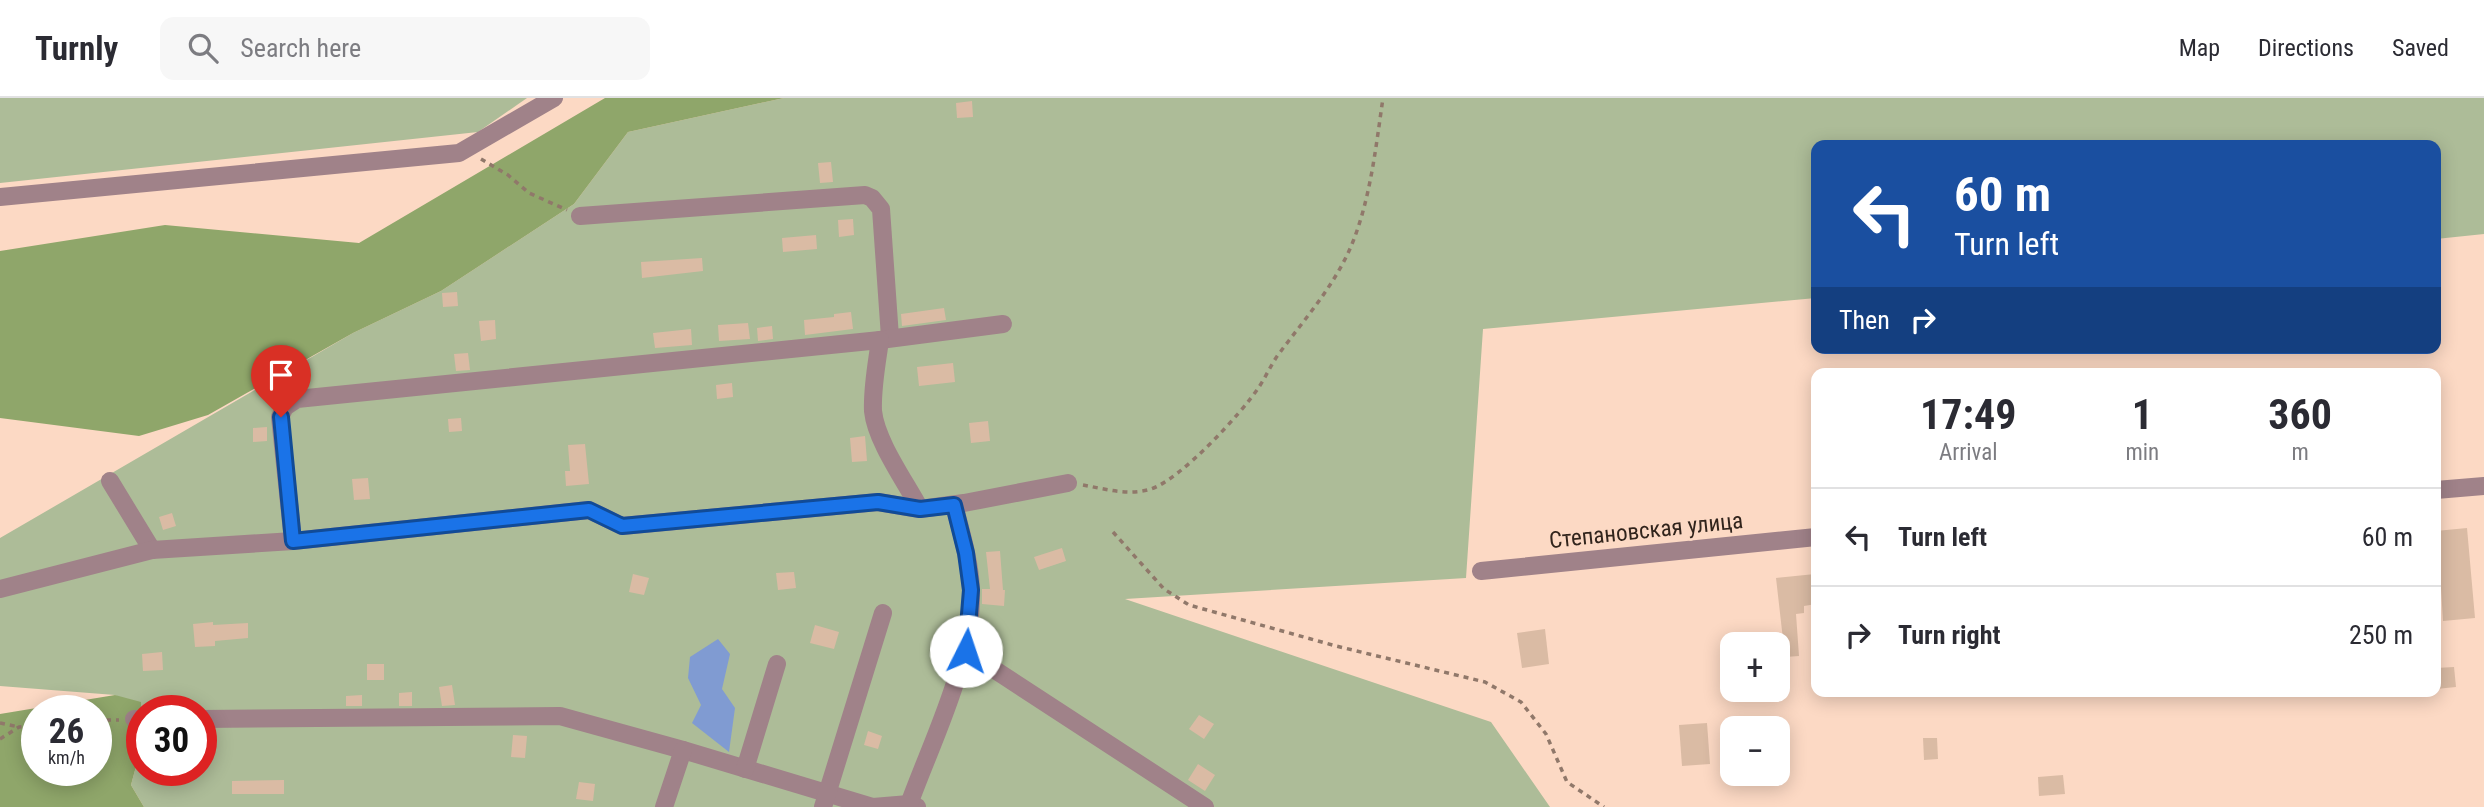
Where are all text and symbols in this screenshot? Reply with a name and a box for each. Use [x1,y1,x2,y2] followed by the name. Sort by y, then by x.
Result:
[160,17,650,80] search box
[35,29,118,68] text: Turnly
[184,29,222,67] icon: search
[240,33,361,63] text: Search here
[2179,34,2220,62] text: Map
[2258,34,2354,62] text: Directions
[2392,34,2449,62] text: Saved
[1954,166,2051,223] text: 60 m
[1839,168,1930,259] icon: left
[1954,225,2059,263] text: Turn left
[1904,301,1942,339] icon: right
[1839,305,1890,335] text: Then
[251,345,311,417] pin
[262,356,300,394] icon: arrive
[1920,390,2016,439] text: 17:49
[2132,390,2153,439] text: 1
[2268,390,2332,439] text: 360
[1939,439,1997,466] text: Arrival
[2125,439,2159,466] text: min
[2291,439,2309,466] text: m
[1548,507,1744,554] street label: Степановская улица
[1839,518,1877,556] icon: left
[1898,522,1987,552] text: Turn left
[2362,522,2413,552] text: 60 m
[929,614,1003,688] position arrow
[1839,616,1877,654] icon: right
[1898,620,2000,650] text: Turn right
[2349,620,2413,650] text: 250 m
[1720,632,1790,786] map controls
[1720,632,1790,702] button: +
[126,695,217,786] speed limit sign: 30
[49,711,84,752] text: 26
[1720,716,1790,786] button: −
[48,747,85,768] text: km/h

